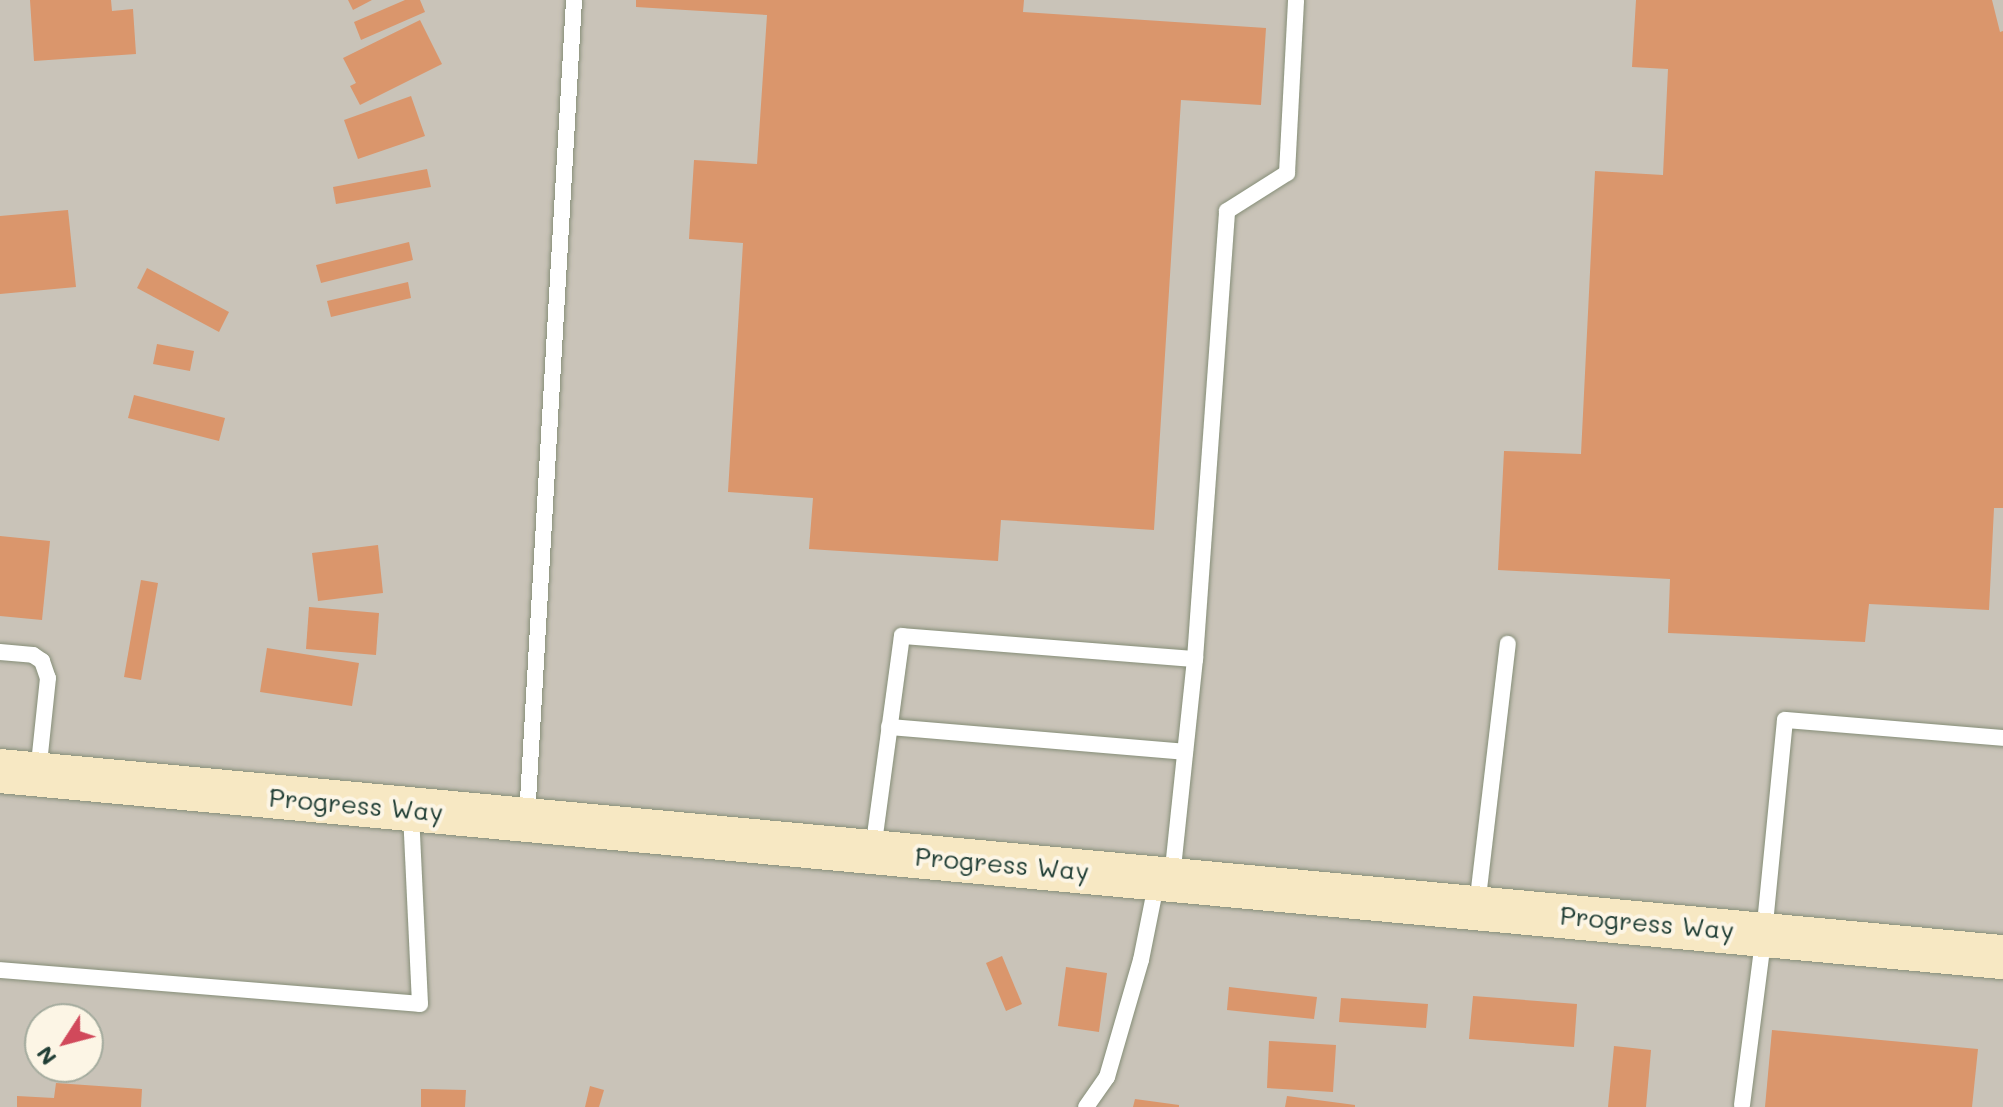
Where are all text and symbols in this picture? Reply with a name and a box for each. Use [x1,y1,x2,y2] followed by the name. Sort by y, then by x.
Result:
[268,782,444,828] street label: Progress Way
[914,841,1090,887] street label: Progress Way
[1559,900,1735,946] street label: Progress Way
[24,1003,104,1083] north arrow
[29,1041,62,1072] text: N

